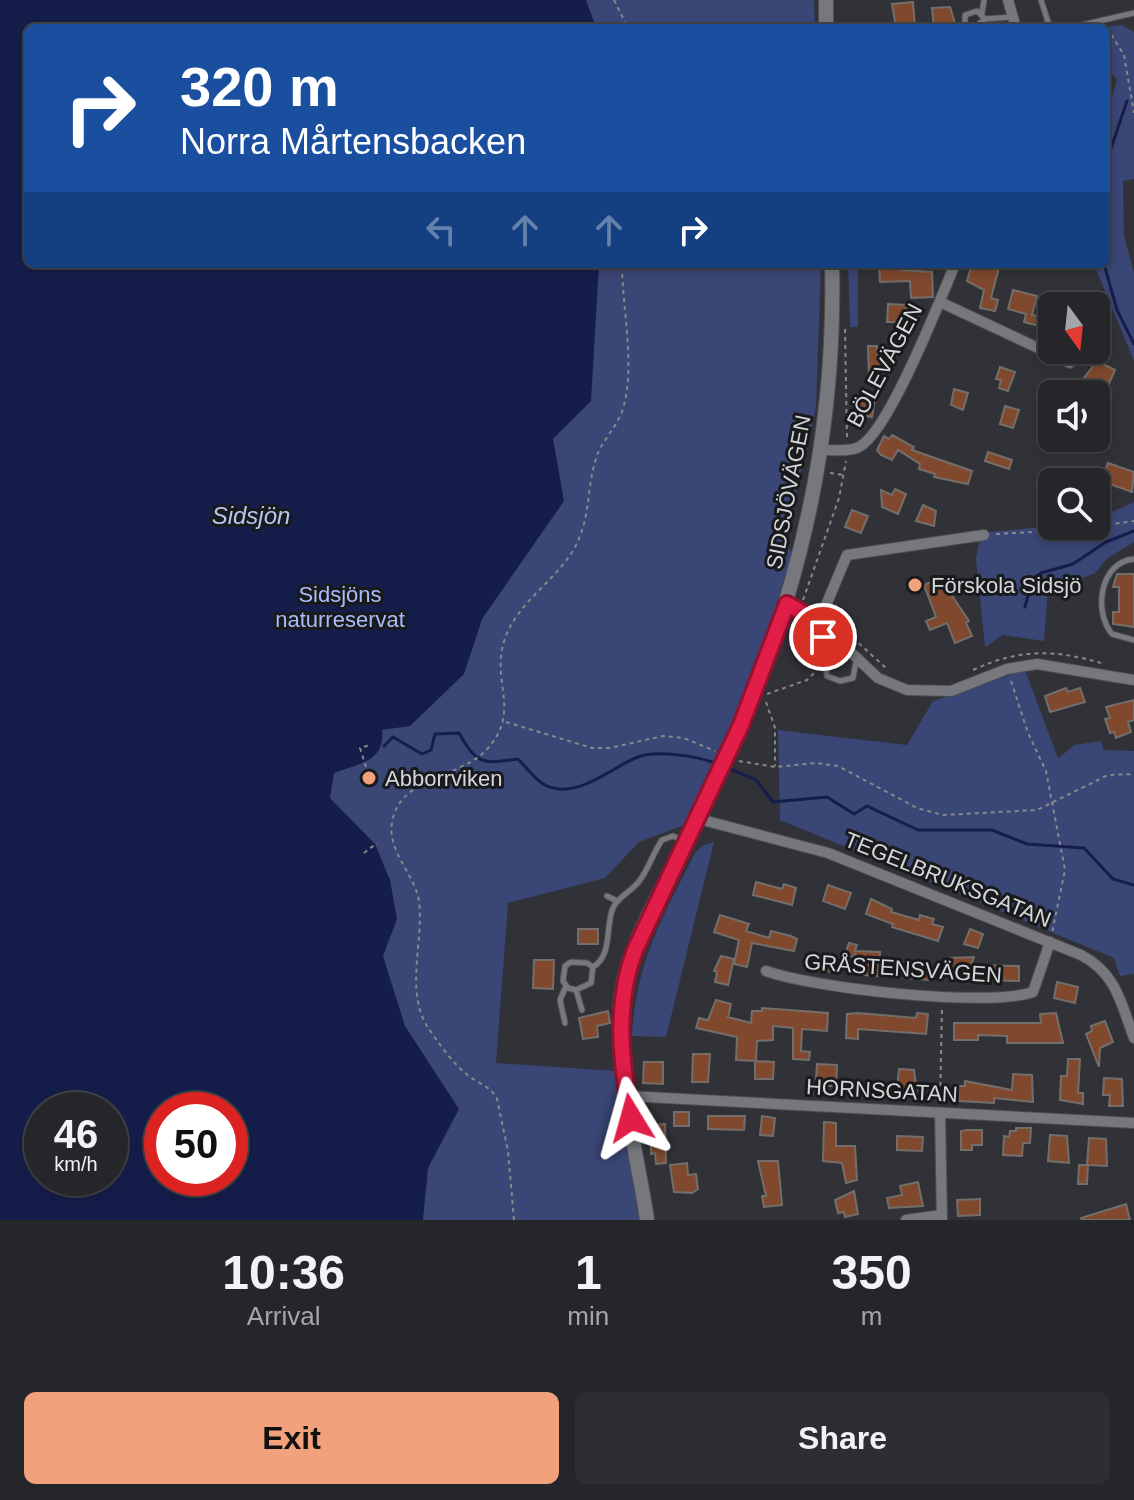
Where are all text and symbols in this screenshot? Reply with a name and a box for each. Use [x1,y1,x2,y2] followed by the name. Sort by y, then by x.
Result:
[180,55,339,118] text: 320 m
[48,56,152,160] icon: right
[180,121,526,162] text: Norra Mårtensbacken
[419,208,463,252] icon: left
[503,208,547,252] icon: ahead
[587,208,631,252] icon: ahead
[671,208,715,252] icon: right
[1038,292,1110,364] north arrow
[1038,292,1110,540] map controls
[842,299,927,431] street label: BÖLEVÄGEN
[1038,380,1110,452] button: sound
[761,413,816,571] street label: SIDSJÖVÄGEN
[1038,468,1110,540] button: search
[212,502,290,529] water label: Sidsjön
[931,573,1081,598] place label: Förskola Sidsjö
[906,576,924,594] marker: Förskola Sidsjö
[275,582,405,632] park label: Sidsjöns naturreservat
[789,603,857,671] pin
[801,615,845,659] icon: arrive
[385,766,502,791] place label: Abborrviken
[360,769,378,787] marker: Abborrviken
[841,827,1055,932] street label: TEGELBRUKSGATAN
[803,949,1003,988] street label: GRÅSTENSVÄGEN
[805,1074,959,1107] street label: HORNSGATAN
[589,1076,673,1160] position arrow
[144,1092,248,1196] speed limit sign: 50
[54,1112,98,1156] text: 46
[54,1153,98,1175] text: km/h
[222,1246,345,1299] text: 10:36
[575,1246,602,1299] text: 1
[832,1246,912,1299] text: 350
[247,1301,321,1331] text: Arrival
[567,1301,609,1331] text: min
[861,1301,882,1331] text: m
[24,1392,559,1484] button: Exit
[575,1392,1110,1484] button: Share

